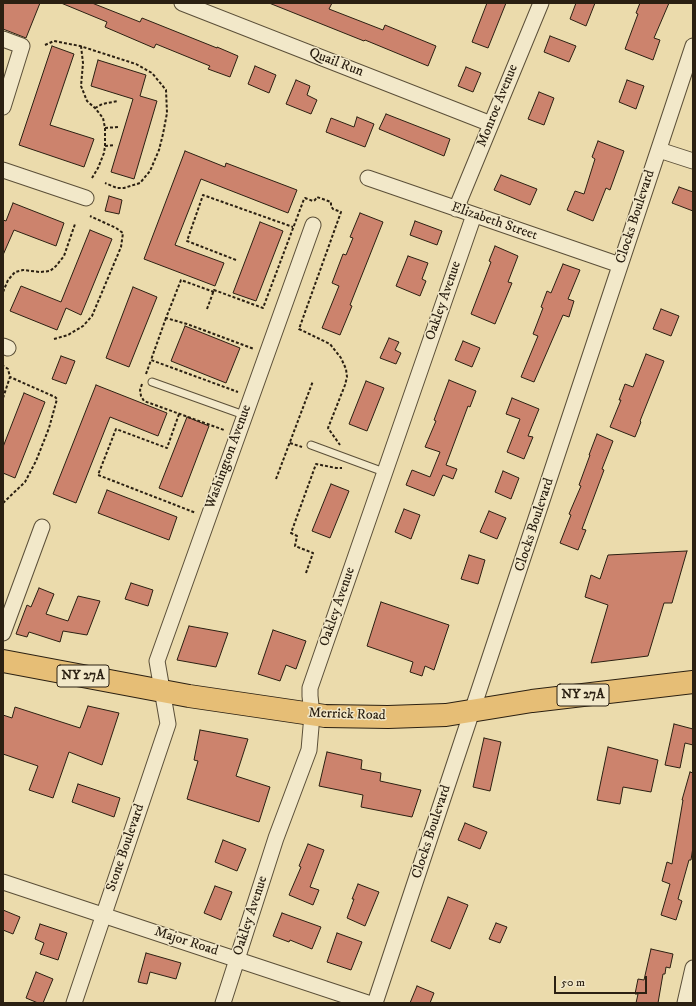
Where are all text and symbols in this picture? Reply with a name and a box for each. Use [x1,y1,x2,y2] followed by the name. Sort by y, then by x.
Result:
[306,45,366,81] street label: Quail Run
[474,62,522,150] street label: Monroe Avenue
[613,168,659,266] street label: Clocks Boulevard
[449,199,539,245] street label: Elizabeth Street
[423,259,465,343] street label: Oakley Avenue
[202,403,256,511] street label: Washington Avenue
[512,476,558,574] street label: Clocks Boulevard
[317,565,359,649] street label: Oakley Avenue
[57,665,109,687] road number: NY 27A
[557,684,609,706] road number: NY 27A
[308,705,386,725] street label: Merrick Road
[409,783,455,881] street label: Clocks Boulevard
[103,802,149,894] street label: Stone Boulevard
[230,874,272,958] street label: Oakley Avenue
[152,924,220,960] street label: Major Road
[556,968,649,994] scale bar
[561,975,585,990] text: 50 m

